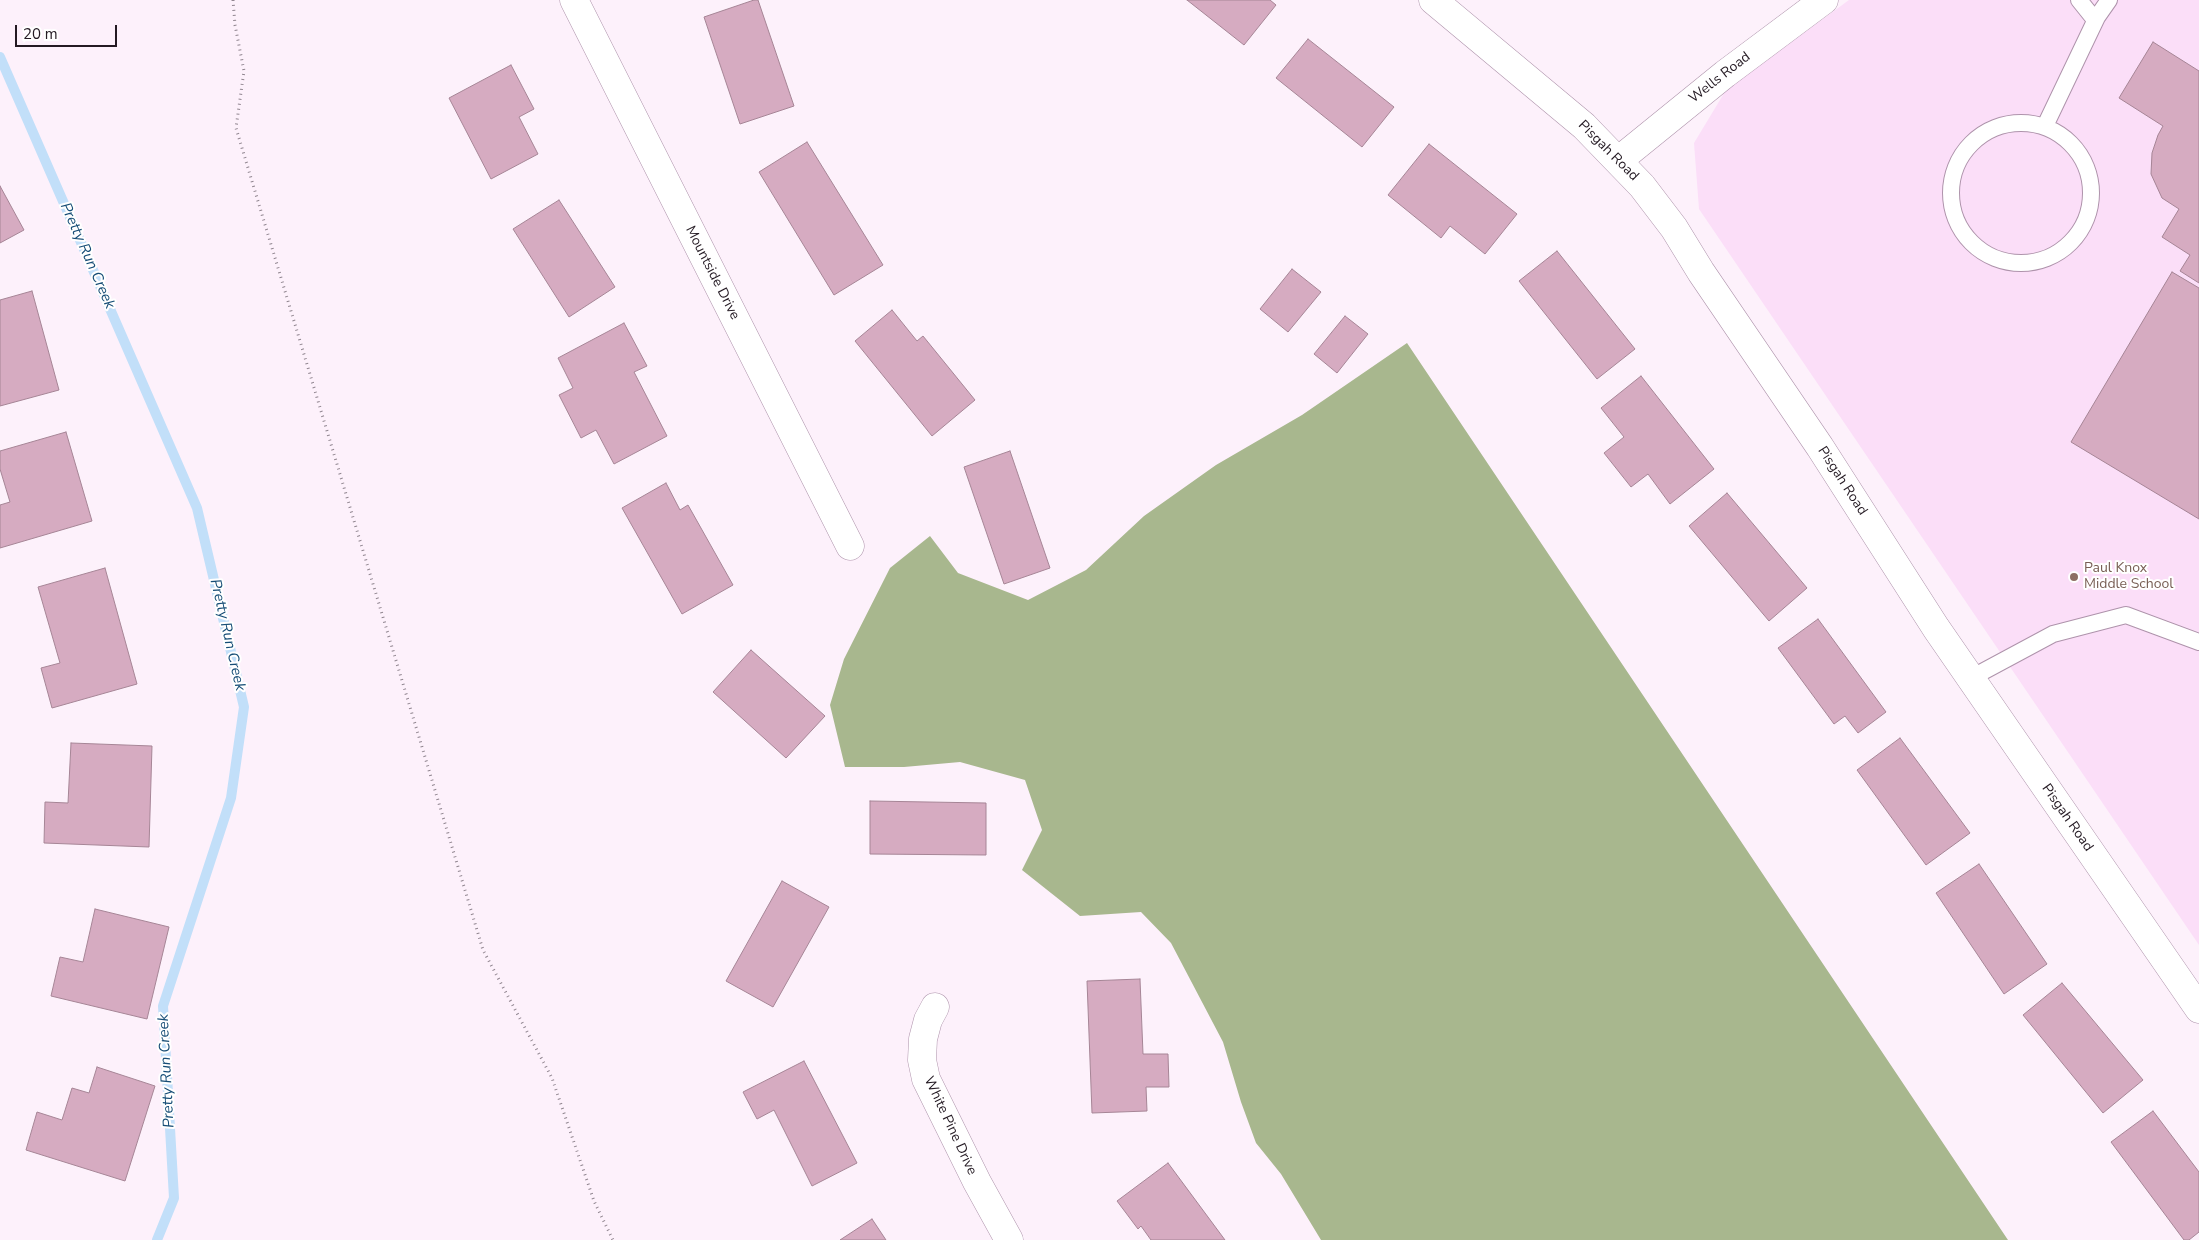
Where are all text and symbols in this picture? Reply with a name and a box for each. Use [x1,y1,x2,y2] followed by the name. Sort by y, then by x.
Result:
[18,15,120,47] scale bar
[23,24,58,44] text: 20 m
[1686,49,1754,107] street label: Wells Road
[1574,117,1642,185] street label: Pisgah Road
[56,200,118,312] water label: Pretty Run Creek
[681,223,743,323] street label: Mountside Drive
[1814,443,1870,519] street label: Pisgah Road
[2084,561,2173,594] place label: Paul Knox Middle School
[2068,571,2080,583] marker: Paul Knox Middle School
[205,577,249,693] water label: Pretty Run Creek
[2038,781,2096,855] street label: Pisgah Road
[155,1014,179,1128] water label: Pretty Run Creek
[920,1074,980,1178] street label: White Pine Drive

